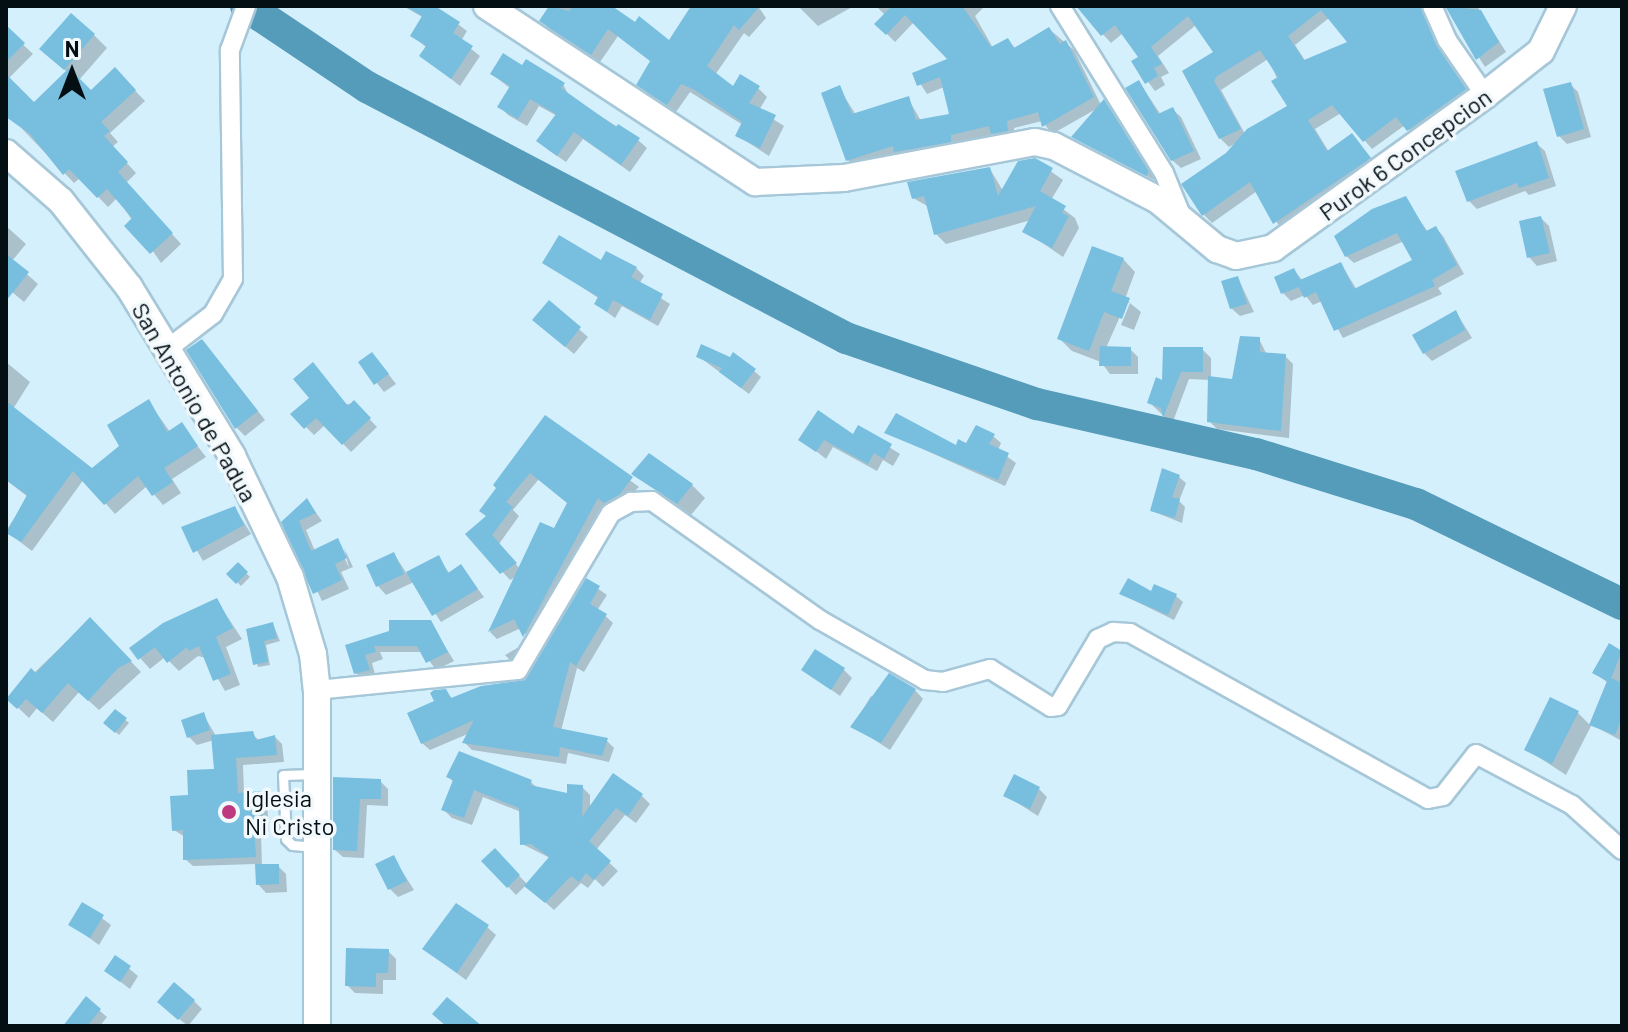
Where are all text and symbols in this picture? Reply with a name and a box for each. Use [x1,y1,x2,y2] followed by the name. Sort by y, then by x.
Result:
[32,32,112,112] north arrow
[65,35,79,61] text: N
[1313,82,1497,226] street label: Purok 6 Concepcion
[126,297,264,507] street label: San Antonio de Padua
[245,784,335,840] place label: Iglesia Ni Cristo
[220,803,238,821] marker: Iglesia Ni Cristo

